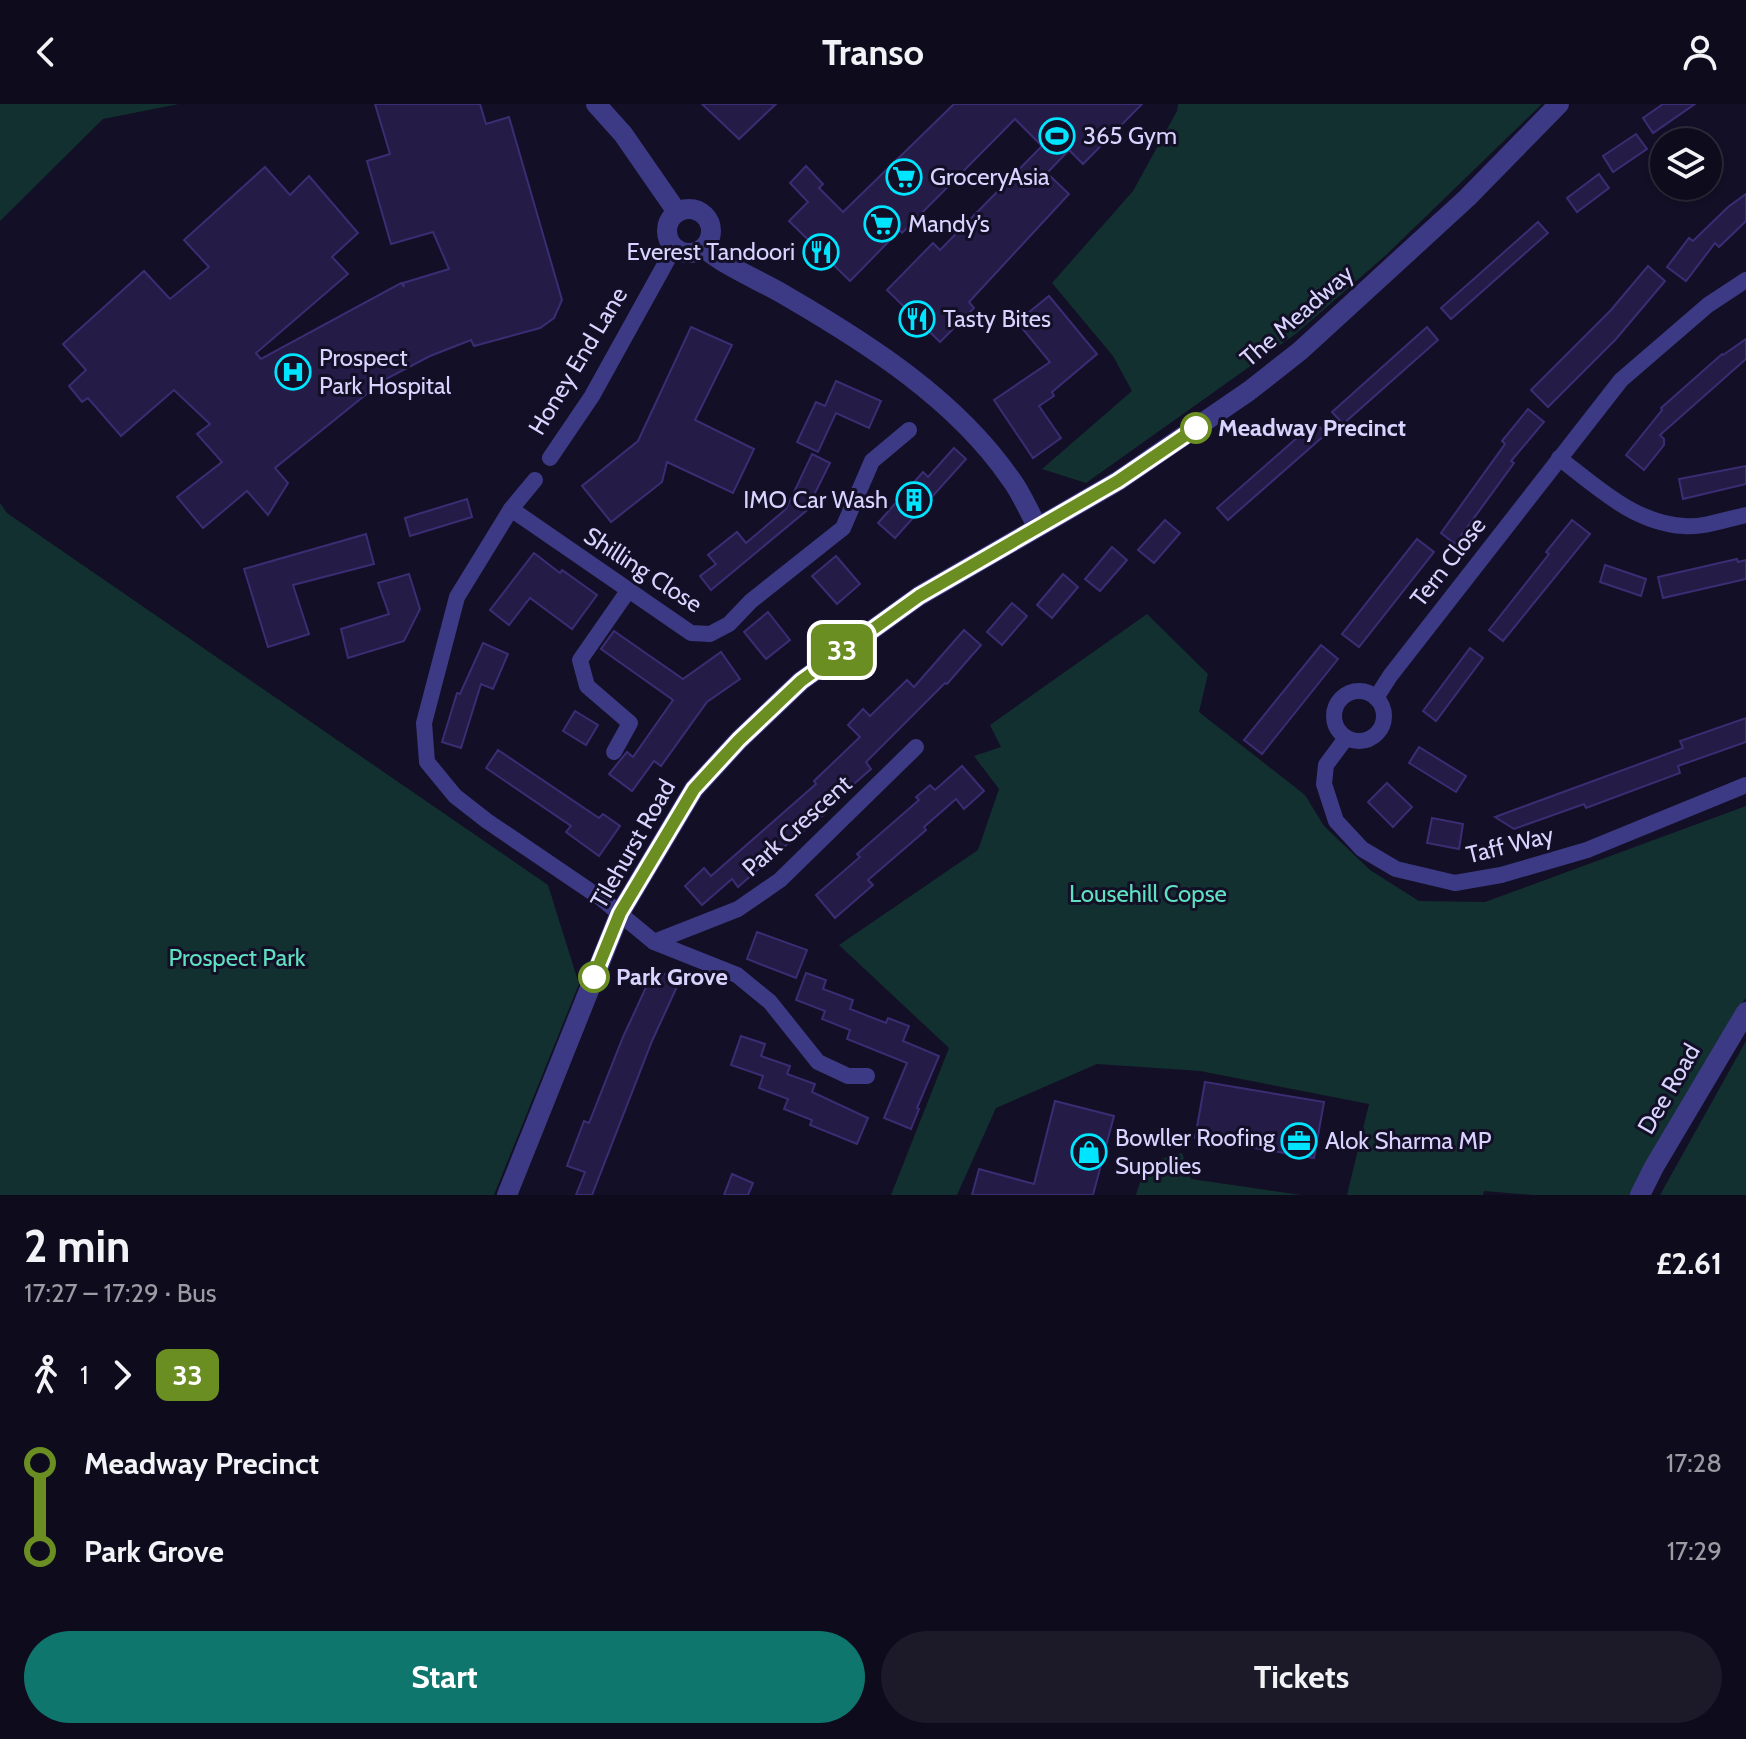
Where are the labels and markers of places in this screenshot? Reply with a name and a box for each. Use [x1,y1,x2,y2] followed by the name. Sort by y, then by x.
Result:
[1038,117,1076,155] sports icon: 365 Gym
[1083,121,1177,150] place label: 365 Gym
[885,158,923,196] supermarket icon: GroceryAsia
[930,162,1050,191] place label: GroceryAsia
[863,205,901,243] supermarket icon: Mandy’s
[908,209,990,238] place label: Mandy’s
[802,233,840,271] restaurant icon: Everest Tandoori
[627,237,795,266] place label: Everest Tandoori
[898,300,936,338] restaurant icon: Tasty Bites
[943,304,1051,333] place label: Tasty Bites
[319,343,451,400] place label: Prospect Park Hospital
[274,353,312,391] hospital icon: Prospect Park Hospital
[1181,413,1211,443] marker: Meadway Precinct
[1218,413,1406,442] place label: Meadway Precinct
[895,481,933,519] building icon: IMO Car Wash
[743,485,888,514] place label: IMO Car Wash
[579,962,609,992] marker: Park Grove
[616,962,728,991] place label: Park Grove
[1280,1122,1318,1160] office icon: Alok Sharma MP
[1115,1123,1276,1180] place label: Bowller Roofing Supplies
[1325,1126,1492,1155] place label: Alok Sharma MP
[1070,1133,1108,1171] shop icon: Bowller Roofing Supplies

